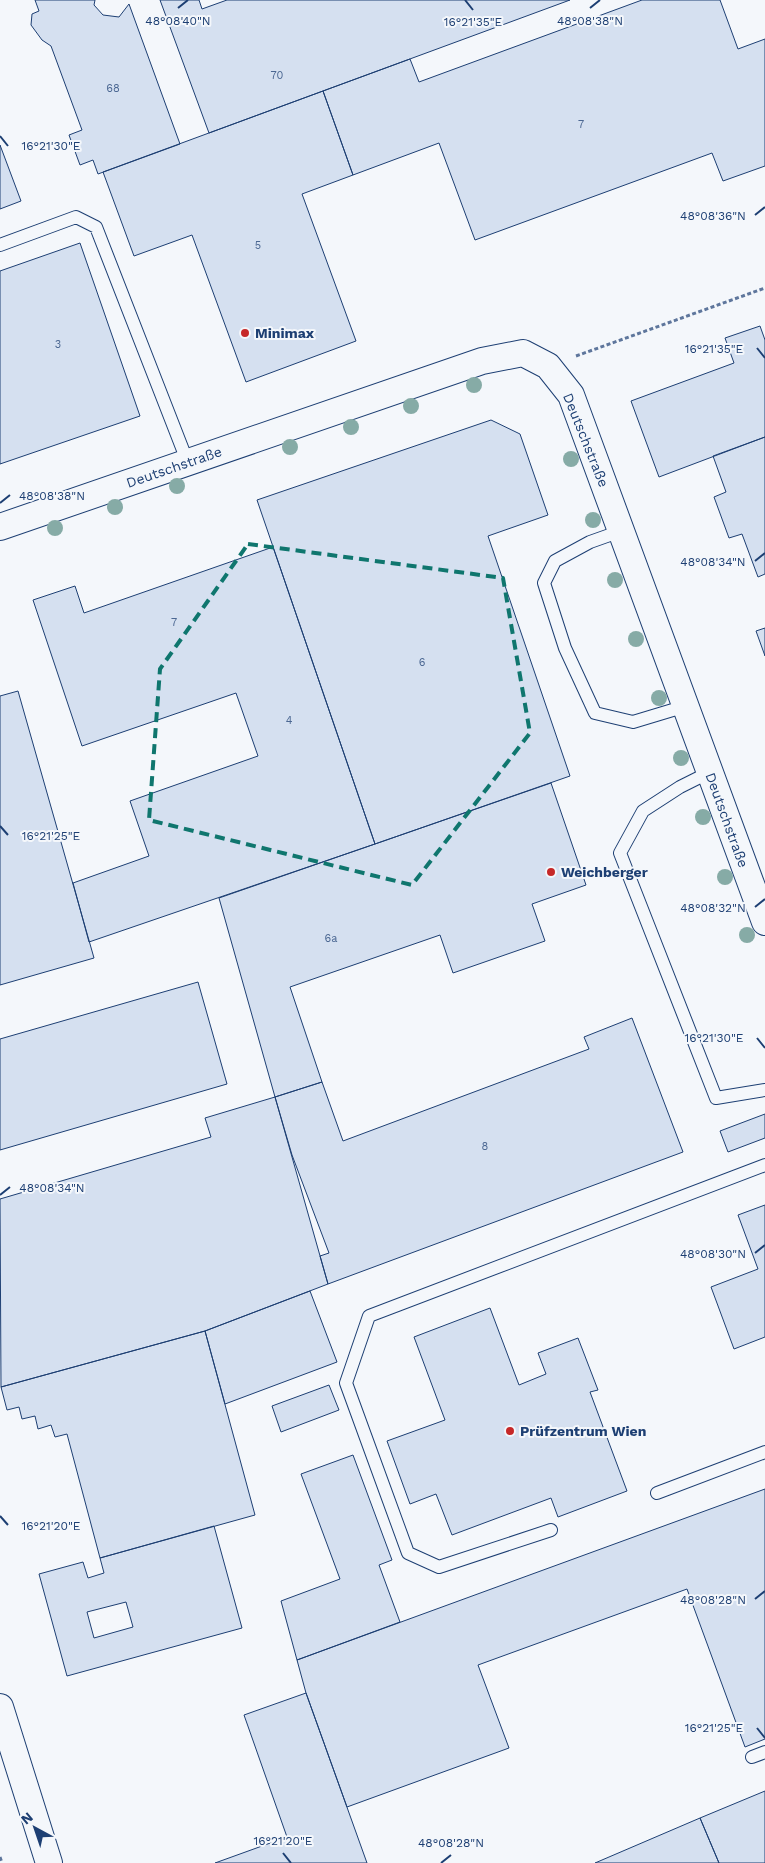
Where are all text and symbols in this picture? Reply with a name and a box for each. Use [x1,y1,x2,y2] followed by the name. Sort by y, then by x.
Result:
[145,14,211,28] text: 48°08'40"N
[557,14,623,28] text: 48°08'38"N
[444,15,503,29] text: 16°21'35"E
[271,69,284,82] house number: 70
[106,82,120,95] house number: 68
[578,118,584,131] house number: 7
[22,139,81,153] text: 16°21'30"E
[680,209,746,223] text: 48°08'36"N
[255,239,261,252] house number: 5
[255,325,315,341] place label: Minimax
[239,327,251,339] marker: Minimax
[55,338,61,351] house number: 3
[685,342,744,356] text: 16°21'35"E
[560,391,612,489] street label: Deutschstraße
[124,443,224,491] street label: Deutschstraße
[19,489,85,503] text: 48°08'38"N
[680,555,746,569] text: 48°08'34"N
[171,616,177,629] house number: 7
[419,656,426,669] house number: 6
[286,714,293,727] house number: 4
[702,770,752,870] street label: Deutschstraße
[22,829,81,843] text: 16°21'25"E
[561,864,648,880] place label: Weichberger
[545,866,557,878] marker: Weichberger
[680,901,746,915] text: 48°08'32"N
[325,932,337,945] house number: 6a
[685,1031,744,1045] text: 16°21'30"E
[482,1140,489,1153] house number: 8
[19,1181,85,1195] text: 48°08'34"N
[680,1247,746,1261] text: 48°08'30"N
[520,1423,646,1439] place label: Prüfzentrum Wien
[504,1425,516,1437] marker: Prüfzentrum Wien
[22,1519,81,1533] text: 16°21'20"E
[680,1593,746,1607] text: 48°08'28"N
[685,1721,744,1735] text: 16°21'25"E
[10,1803,60,1853] north arrow
[18,1809,36,1828] text: N
[254,1834,313,1848] text: 16°21'20"E
[418,1836,484,1850] text: 48°08'28"N

